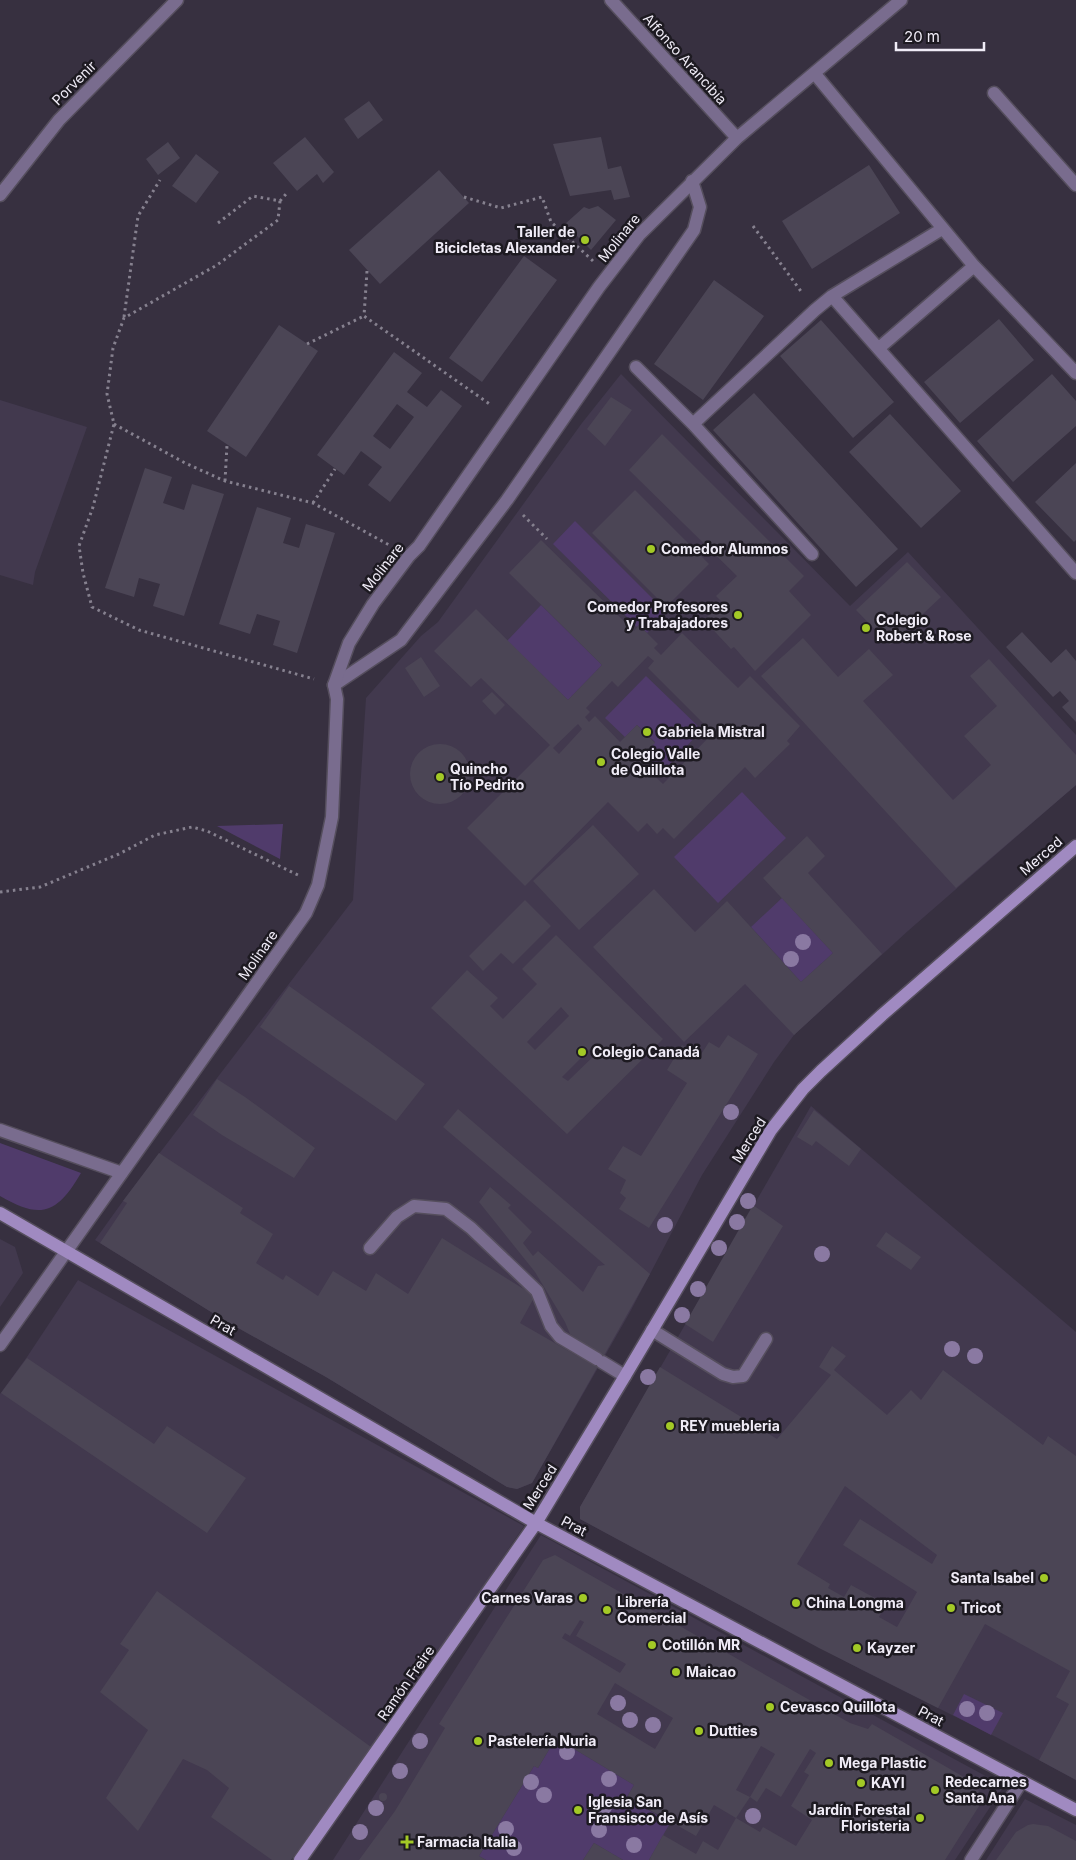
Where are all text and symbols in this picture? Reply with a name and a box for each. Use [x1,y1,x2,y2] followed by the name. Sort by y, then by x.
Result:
[640,10,731,108] street label: Alfonso Arancibia
[896,20,984,52] scale bar
[904,27,940,46] text: 20 m
[48,57,99,108] street label: Porvenir
[594,210,643,265] street label: Molinare
[435,223,575,256] place label: Taller de Bicicletas Alexander
[579,234,591,246] marker: Taller de Bicicletas Alexander
[358,539,407,594] street label: Molinare
[661,540,789,557] place label: Comedor Alumnos
[645,543,657,555] marker: Comedor Alumnos
[587,598,728,631] place label: Comedor Profesores y Trabajadores
[732,609,744,621] marker: Comedor Profesores y Trabajadores
[876,611,972,644] place label: Colegio Robert & Rose
[860,622,872,634] marker: Colegio Robert & Rose
[657,723,765,740] place label: Gabriela Mistral
[641,726,653,738] marker: Gabriela Mistral
[611,745,700,778] place label: Colegio Valle de Quillota
[595,756,607,768] marker: Colegio Valle de Quillota
[450,760,525,793] place label: Quincho Tío Pedrito
[434,771,446,783] marker: Quincho Tío Pedrito
[1016,833,1065,879] street label: Merced
[234,926,281,983] street label: Molinare
[592,1043,700,1060] place label: Colegio Canadá
[576,1046,588,1058] marker: Colegio Canadá
[728,1114,769,1166] street label: Merced
[207,1311,239,1339] street label: Prat
[680,1417,780,1434] place label: REY muebleria
[664,1420,676,1432] marker: REY muebleria
[519,1461,560,1513] street label: Merced
[558,1512,590,1540] street label: Prat
[950,1569,1034,1586] place label: Santa Isabel
[1038,1572,1050,1584] marker: Santa Isabel
[481,1589,573,1606] place label: Carnes Varas
[577,1592,589,1604] marker: Carnes Varas
[617,1593,686,1626] place label: Librería Comercial
[806,1594,904,1611] place label: China Longma
[790,1597,802,1609] marker: China Longma
[961,1599,1001,1616] place label: Tricot
[945,1602,957,1614] marker: Tricot
[601,1604,613,1616] marker: Librería Comercial
[662,1636,740,1653] place label: Cotillón MR
[646,1639,658,1651] marker: Cotillón MR
[867,1639,915,1656] place label: Kayzer
[374,1642,438,1723] street label: Ramón Freire
[851,1642,863,1654] marker: Kayzer
[686,1663,736,1680] place label: Maicao
[670,1666,682,1678] marker: Maicao
[780,1698,896,1715] place label: Cevasco Quillota
[764,1701,776,1713] marker: Cevasco Quillota
[915,1702,947,1730] street label: Prat
[709,1722,758,1739] place label: Dutties
[693,1725,705,1737] marker: Dutties
[488,1732,596,1749] place label: Pastelería Nuria
[472,1735,484,1747] marker: Pastelería Nuria
[839,1754,927,1771] place label: Mega Plastic
[823,1757,835,1769] marker: Mega Plastic
[945,1773,1027,1806] place label: Redecarnes Santa Ana
[871,1774,905,1791] place label: KAYI
[855,1777,867,1789] marker: KAYI
[929,1784,941,1796] marker: Redecarnes Santa Ana
[588,1793,708,1826] place label: Iglesia San Fransisco de Asís
[809,1801,910,1834] place label: Jardín Forestal Floristeria
[572,1804,584,1816] marker: Iglesia San Fransisco de Asís
[914,1812,926,1824] marker: Jardín Forestal Floristeria
[417,1833,516,1850] place label: Farmacia Italia
[401,1836,413,1848] marker: Farmacia Italia

